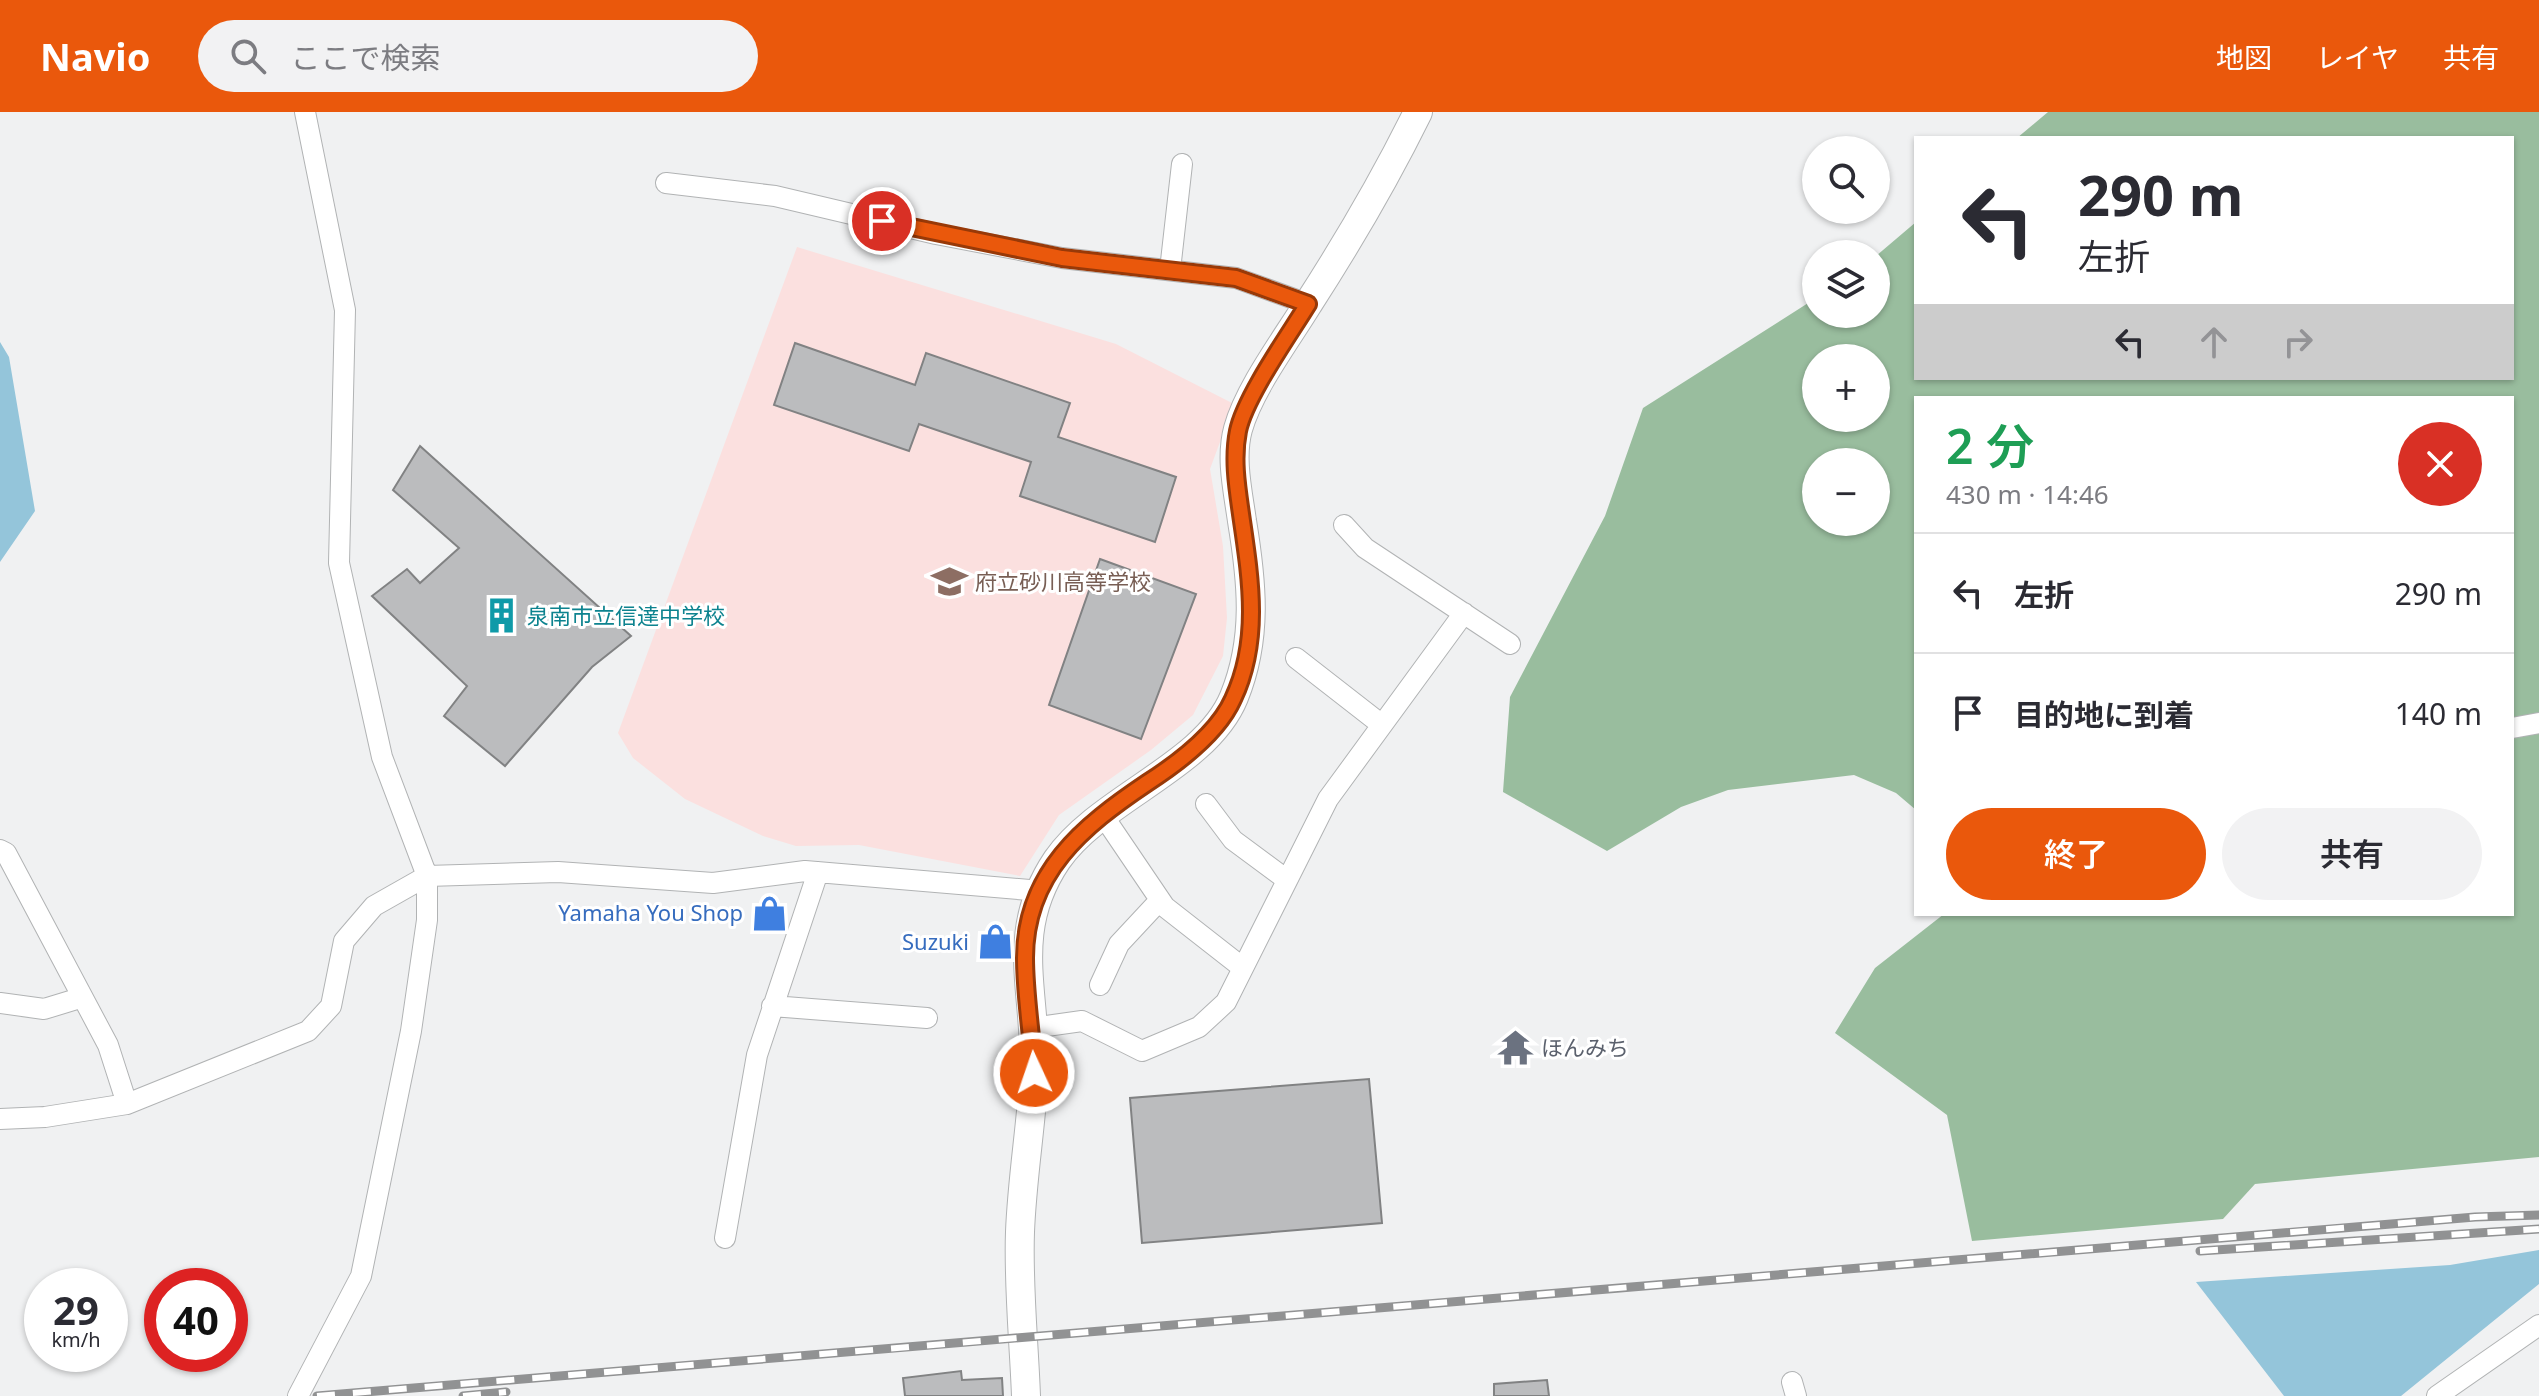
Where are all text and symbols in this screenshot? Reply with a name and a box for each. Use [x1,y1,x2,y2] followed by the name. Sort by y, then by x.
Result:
[198,20,758,92] search box
[40,30,150,82] text: Navio
[226,34,270,78] icon: search
[290,37,440,78] text: ここで検索
[2216,38,2272,76] text: 地図
[2316,38,2399,76] text: レイヤ
[2443,38,2499,76] text: 共有
[1802,136,1890,536] map controls
[1802,136,1890,224] button: search
[2078,156,2243,232] text: 290 m
[1946,168,2050,272] icon: left
[848,187,916,255] pin
[860,199,904,243] icon: arrive
[2078,232,2150,281] text: 左折
[1802,240,1890,328] button: layers
[2108,320,2152,364] icon: left
[2192,320,2236,364] icon: ahead
[2276,320,2320,364] icon: right
[1802,344,1890,432] button: +
[1946,413,2034,478] text: 2 分
[2398,422,2482,506] button: close
[1802,448,1890,536] button: −
[1946,476,2109,512] text: 430 m · 14:46
[930,563,968,601] school or university icon: 府立砂川高等学校
[975,566,1151,596] place label: 府立砂川高等学校
[1946,571,1990,615] icon: left
[2395,573,2482,614] text: 290 m
[2014,574,2074,615] text: 左折
[482,597,520,635] building icon: 泉南市立信達中学校
[527,600,725,630] place label: 泉南市立信達中学校
[1946,691,1990,735] icon: arrive
[2395,693,2482,734] text: 140 m
[2014,694,2194,735] text: 目的地に到着
[1946,808,2206,900] button: 終了
[2222,808,2482,900] button: 共有
[750,894,788,932] shop icon: Yamaha You Shop
[558,897,743,927] place label: Yamaha You Shop
[976,923,1014,961] shop icon: Suzuki
[902,926,969,956] place label: Suzuki
[1496,1029,1534,1067] temple icon: ほんみち
[992,1031,1076,1115] position arrow
[1541,1032,1629,1062] place label: ほんみち
[144,1268,248,1372] speed limit sign: 40
[53,1282,99,1337] text: 29
[51,1326,101,1353] text: km/h

